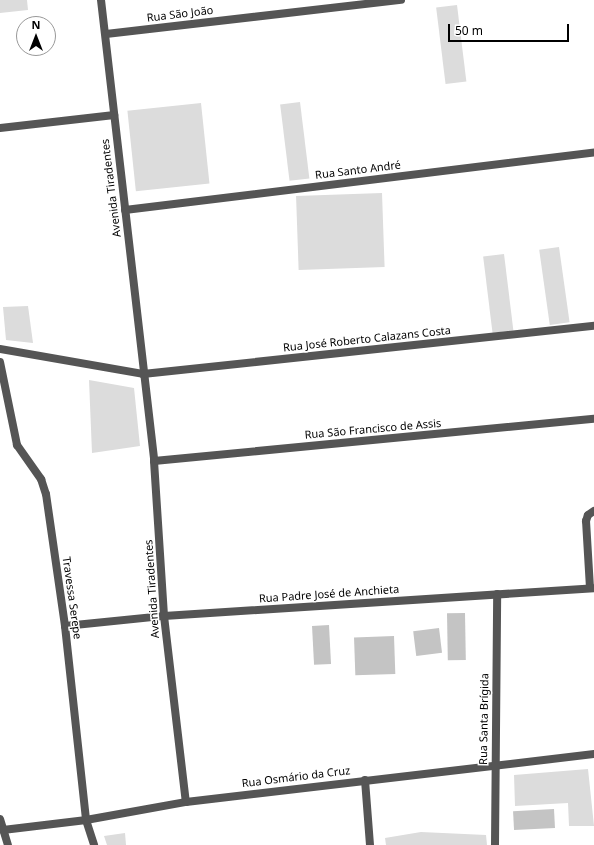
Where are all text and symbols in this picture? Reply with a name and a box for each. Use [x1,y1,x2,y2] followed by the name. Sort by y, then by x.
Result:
[146,3,214,25] street label: Rua São João
[16,16,56,56] north arrow
[450,16,571,42] scale bar
[32,17,40,32] text: N
[455,22,483,39] text: 50 m
[98,138,124,238] street label: Avenida Tiradentes
[314,158,402,182] street label: Rua Santo André
[282,324,452,354] street label: Rua José Roberto Calazans Costa
[304,416,442,442] street label: Rua São Francisco de Assis
[142,539,162,639] street label: Avenida Tiradentes
[60,556,84,640] street label: Travessa Serepe
[258,583,400,605] street label: Rua Padre José de Anchieta
[477,673,491,765] street label: Rua Santa Brígida
[241,764,351,790] street label: Rua Osmário da Cruz

